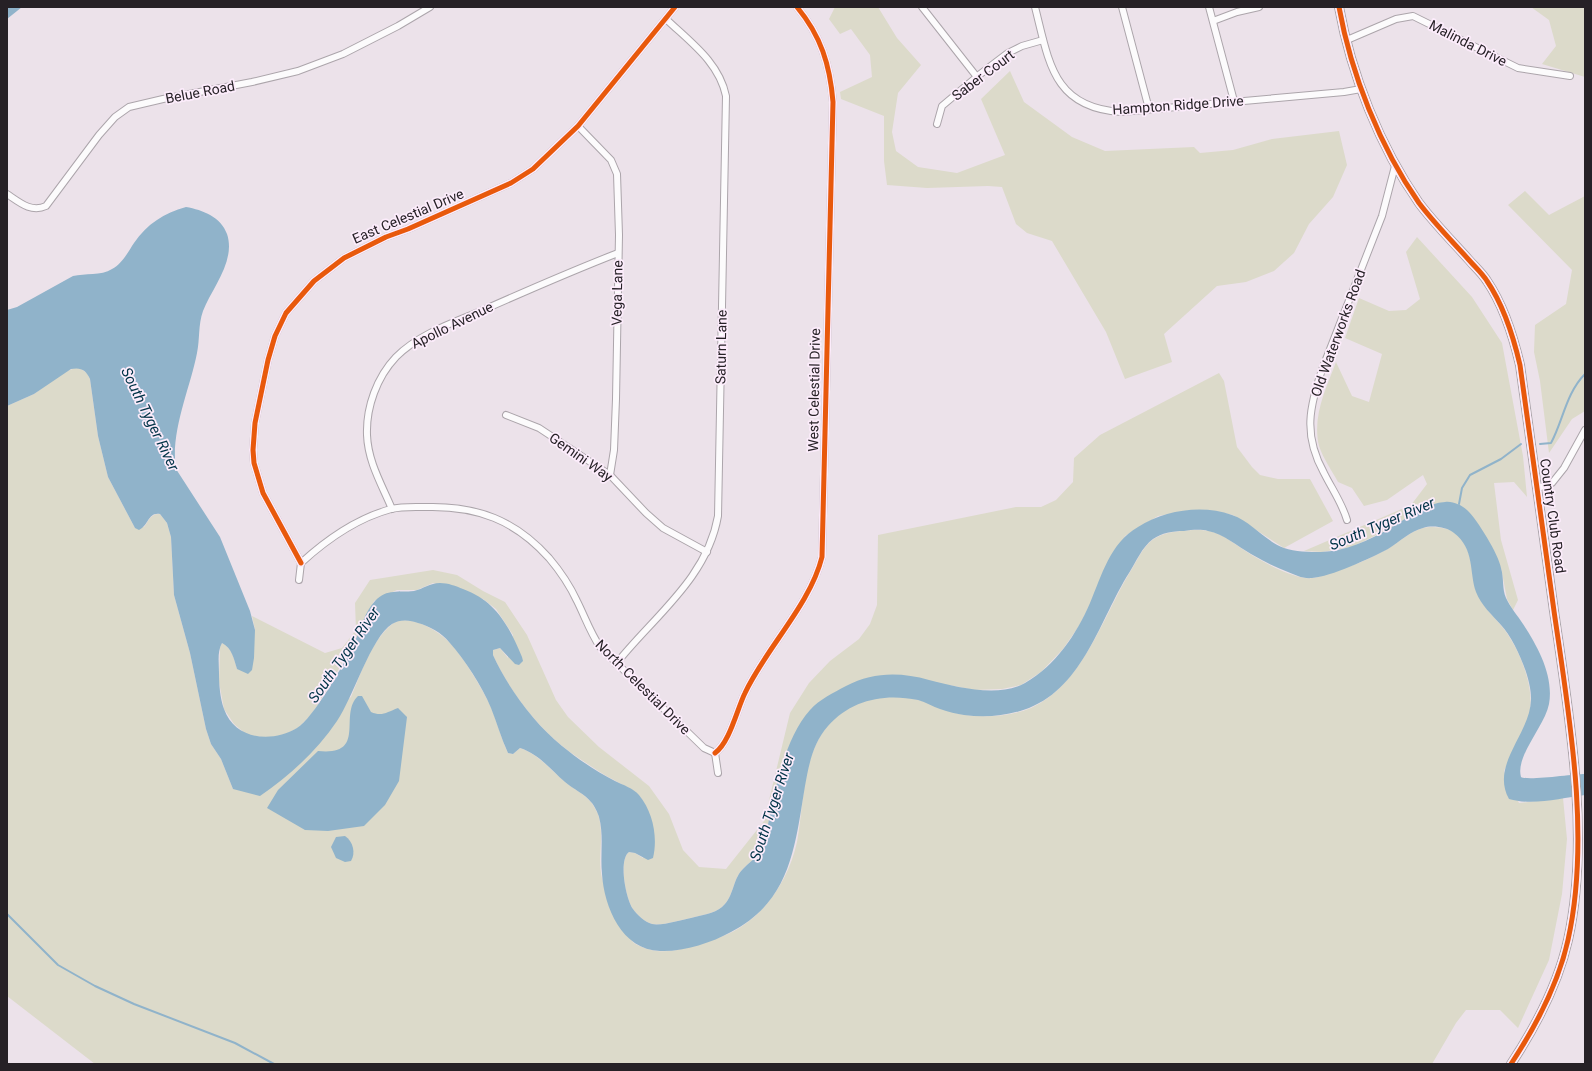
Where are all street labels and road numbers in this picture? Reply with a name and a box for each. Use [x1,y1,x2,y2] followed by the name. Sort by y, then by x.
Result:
[1427,17,1509,69] street label: Malinda Drive
[949,46,1018,104] street label: Saber Court
[164,77,236,107] street label: Belue Road
[1112,92,1244,118] street label: Hampton Ridge Drive
[350,185,466,247] street label: East Celestial Drive
[608,260,626,326] street label: Vega Lane
[1308,267,1368,399] street label: Old Waterworks Road
[408,298,496,352] street label: Apollo Avenue
[712,310,730,384] street label: Saturn Lane
[805,328,823,452] street label: West Celestial Drive
[546,429,616,485] street label: Gemini Way
[1537,458,1569,574] street label: Country Club Road
[592,636,694,738] street label: North Celestial Drive

